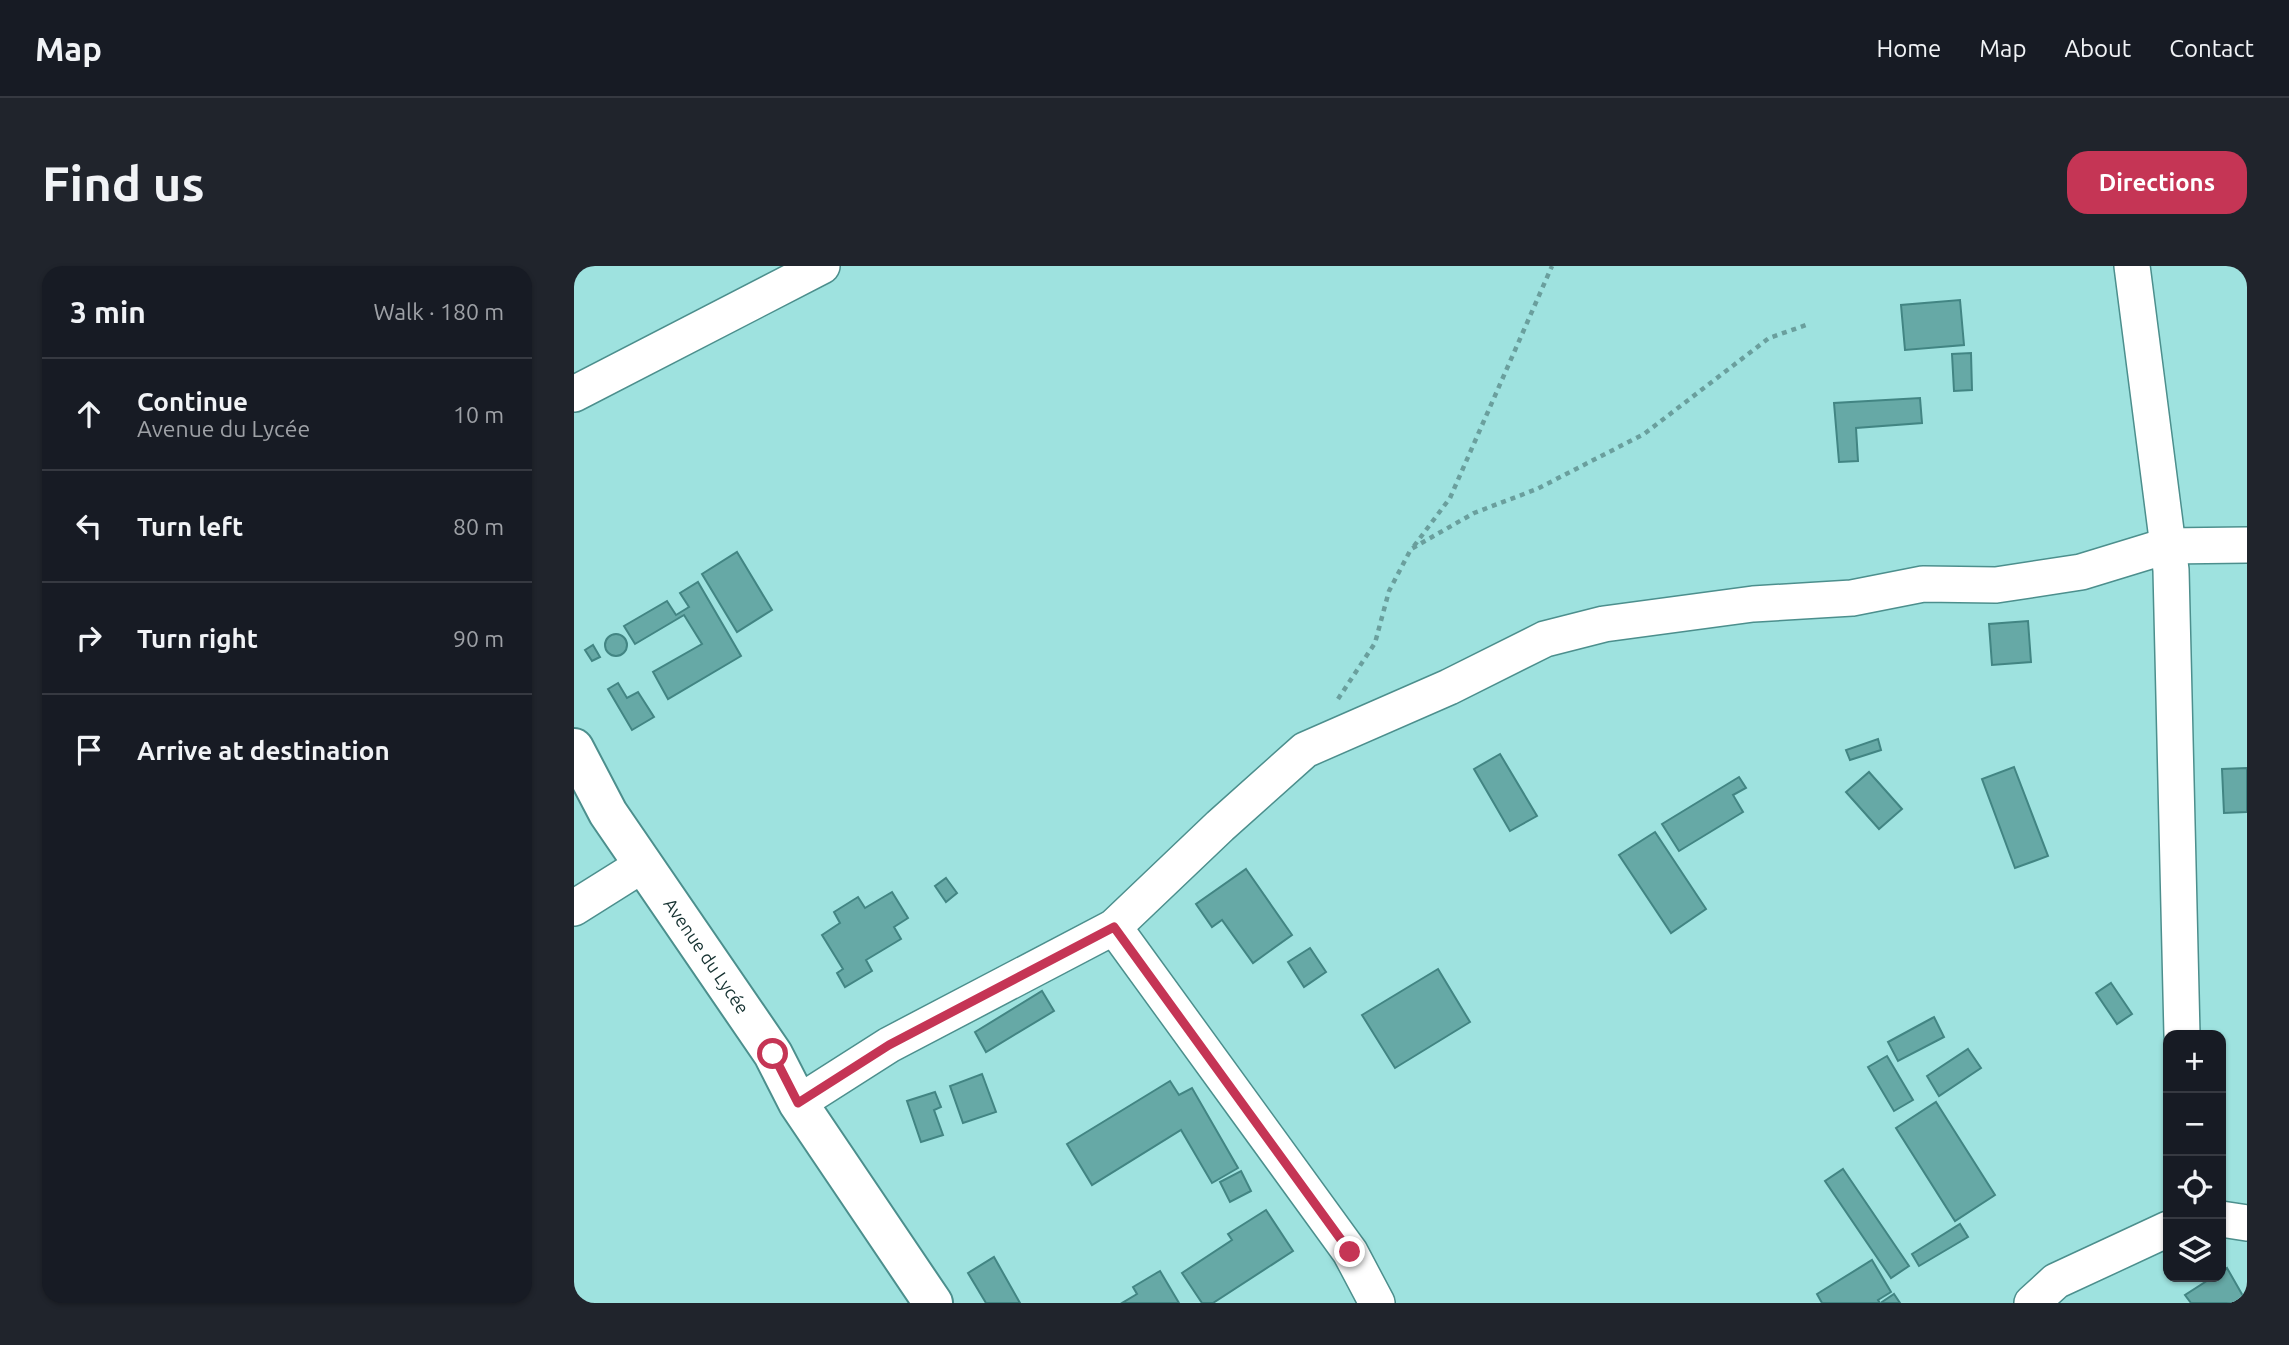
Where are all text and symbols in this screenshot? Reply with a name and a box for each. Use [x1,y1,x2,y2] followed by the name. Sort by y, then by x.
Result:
[35,30,102,67] text: Map
[1876,35,1941,62] text: Home
[1979,35,2026,62] text: Map
[2064,35,2131,62] text: About
[2169,35,2254,62] text: Contact
[2067,151,2247,214] button: Directions
[42,155,205,210] text: Find us
[70,295,146,329] text: 3 min
[373,299,504,324] text: Walk · 180 m
[137,387,248,416] text: Continue
[70,395,108,433] icon: ahead
[453,402,504,427] text: 10 m
[137,416,310,441] text: Avenue du Lycée
[70,507,108,545] icon: left
[137,512,243,541] text: Turn left
[453,514,504,539] text: 80 m
[70,619,108,657] icon: right
[137,624,258,653] text: Turn right
[453,626,504,651] text: 90 m
[70,731,108,769] icon: arrive
[137,736,390,765] text: Arrive at destination
[660,894,753,1017] street label: Avenue du Lycée
[2163,1030,2226,1282] map controls
[2163,1030,2226,1093] button: +
[757,1038,788,1069] route start
[2163,1093,2226,1156] button: −
[2163,1156,2226,1219] button: locate
[2163,1219,2226,1282] button: layers
[1334,1236,1365,1267] route end

